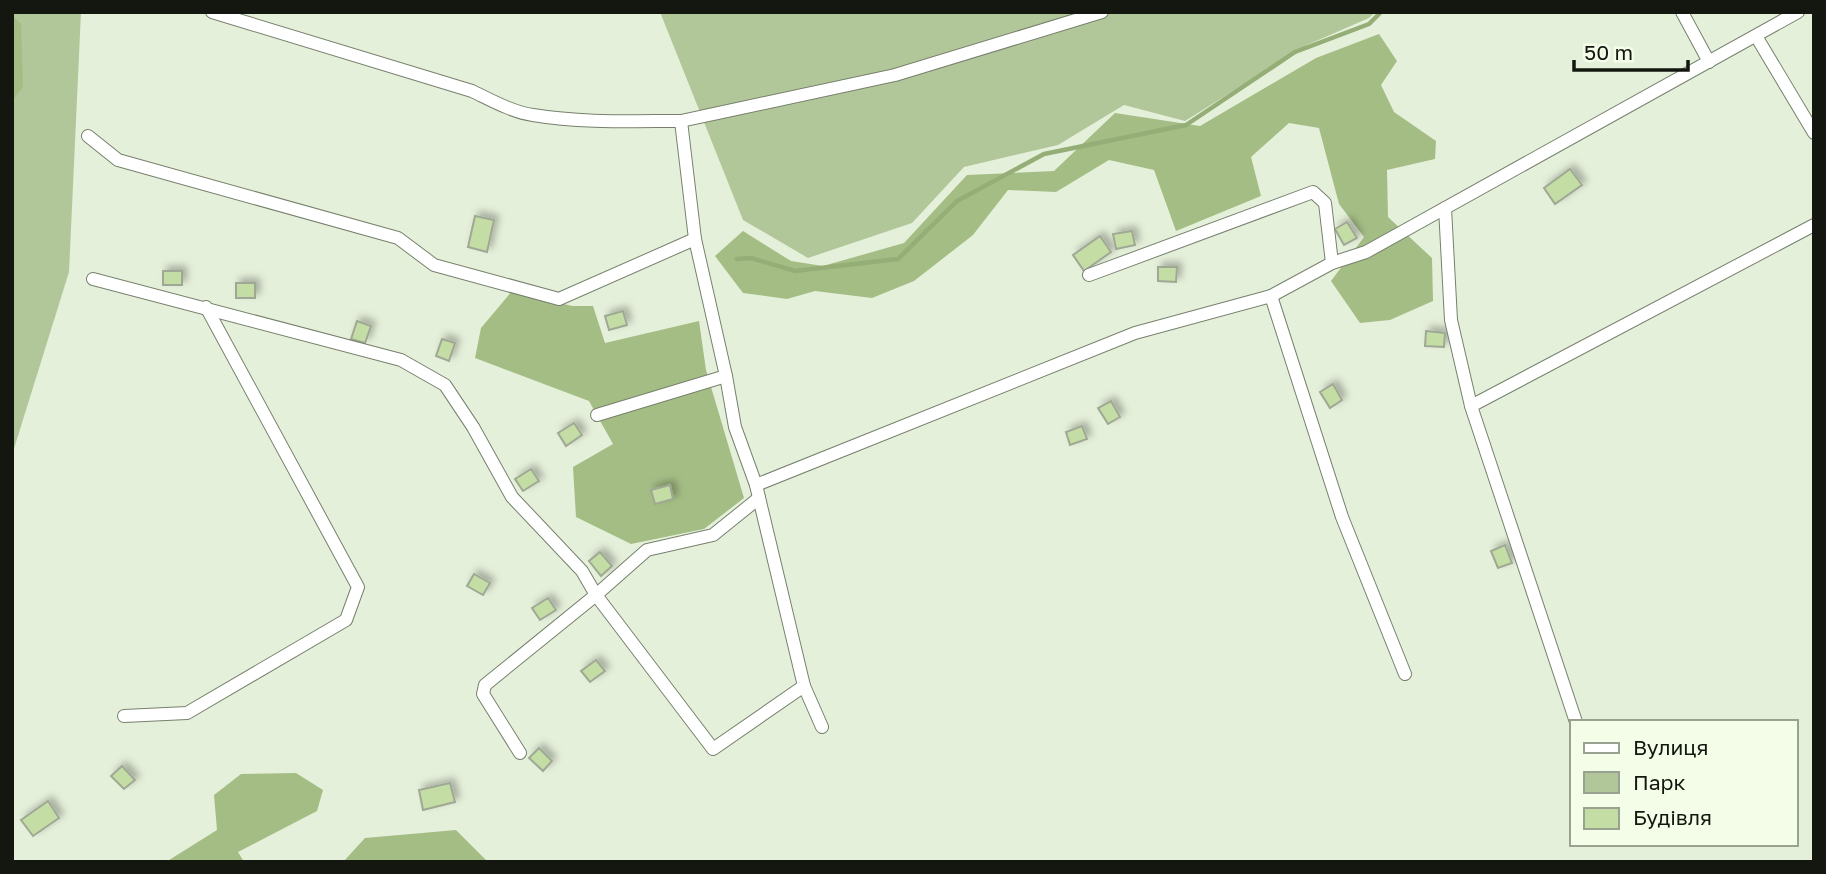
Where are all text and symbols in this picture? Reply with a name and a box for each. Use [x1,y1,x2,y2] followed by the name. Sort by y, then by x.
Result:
[1574,28,1688,72] scale bar
[1584,39,1633,65] text: 50 m
[1570,720,1798,846] legend
[1633,734,1709,760] text: Вулиця
[1633,769,1686,795] text: Парк
[1633,804,1712,830] text: Будівля

